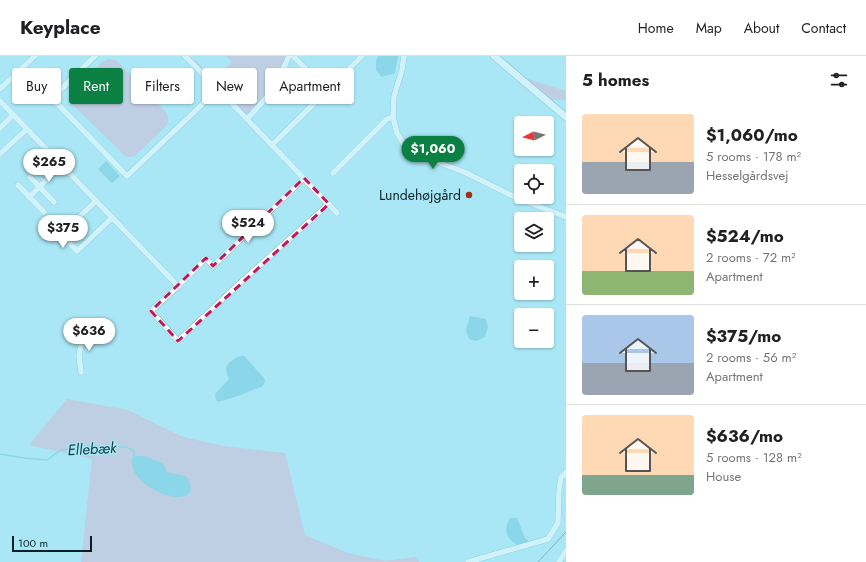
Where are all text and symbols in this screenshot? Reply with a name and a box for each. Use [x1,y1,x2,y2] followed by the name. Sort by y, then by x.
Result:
[20,14,101,41] text: Keyplace
[638,18,674,38] text: Home
[696,18,722,38] text: Map
[744,18,779,38] text: About
[801,18,846,38] text: Contact
[12,68,61,104] chip: Buy
[69,68,123,104] chip: Rent
[131,68,194,104] chip: Filters
[202,68,257,104] chip: New
[265,68,354,104] chip: Apartment
[582,68,649,92] text: 5 homes
[828,69,850,91] icon: filters
[514,116,554,156] north arrow
[514,116,554,348] map controls
[706,123,798,147] text: $1,060/mo
[614,130,662,178] icon: home
[400,136,466,170] pin: $1,060
[411,139,455,158] text: $1,060
[706,147,801,166] text: 5 rooms · 178 m²
[25,149,73,183] pin: $265
[32,152,66,171] text: $265
[514,164,554,204] button: locate
[706,166,788,185] text: Hesselgårdsvej
[379,185,461,205] place label: Lundehøjgård
[464,190,474,200] marker: Lundehøjgård
[224,210,272,244] pin: $524
[514,212,554,252] button: layers
[231,213,265,232] text: $524
[39,215,87,249] pin: $375
[47,218,79,237] text: $375
[706,224,784,248] text: $524/mo
[614,231,662,279] icon: home
[706,248,796,267] text: 2 rooms · 72 m²
[514,260,554,300] button: +
[706,267,763,286] text: Apartment
[514,308,554,348] button: −
[65,318,113,352] pin: $636
[72,321,106,340] text: $636
[706,324,781,348] text: $375/mo
[614,331,662,379] icon: home
[706,348,796,367] text: 2 rooms · 56 m²
[706,367,763,386] text: Apartment
[706,424,783,448] text: $636/mo
[614,431,662,479] icon: home
[67,437,118,461] water label: Ellebæk
[706,448,802,467] text: 5 rooms · 128 m²
[706,467,741,486] text: House
[12,534,92,553] scale bar
[18,535,48,551] text: 100 m

